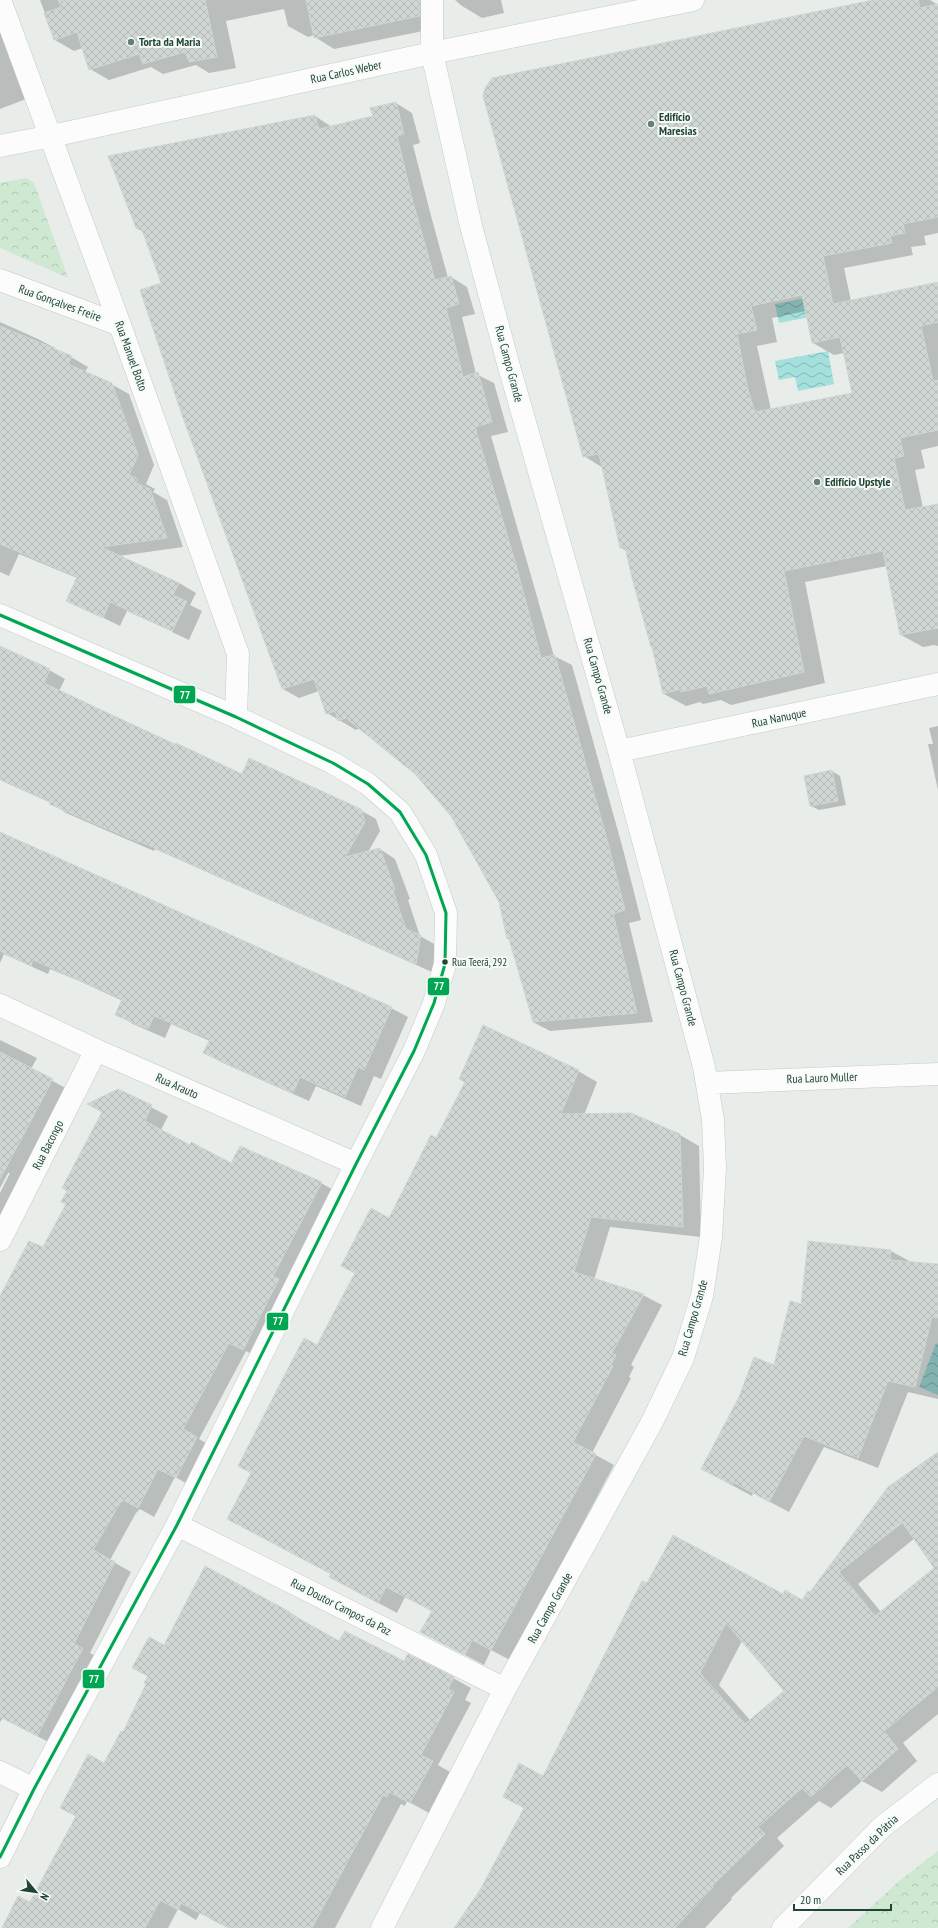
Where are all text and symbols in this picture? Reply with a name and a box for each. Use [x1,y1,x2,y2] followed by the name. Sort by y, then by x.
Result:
[139,34,200,49] place label: Torta da Maria
[126,37,136,47] marker: Torta da Maria
[309,57,383,86] street label: Rua Carlos Weber
[659,109,697,138] place label: Edifício Maresias
[646,119,656,129] marker: Edifício Maresias
[17,281,104,324] street label: Rua Gonçalves Freire
[112,319,151,393] street label: Rua Manuel Bolto
[492,324,527,404] street label: Rua Campo Grande
[825,474,891,489] place label: Edifício Upstyle
[812,477,822,487] marker: Edifício Upstyle
[580,636,617,716] street label: Rua Campo Grande
[173,685,196,704] line badge: 77
[180,688,190,702] text: 77
[750,704,808,731] street label: Rua Nanuque
[666,948,701,1028] street label: Rua Campo Grande
[452,955,507,969] place label: Rua Teerã, 292
[440,957,450,967] marker: Rua Teerã, 292
[427,977,450,996] line badge: 77
[434,979,444,993] text: 77
[153,1069,201,1102] street label: Rua Arauto
[786,1069,858,1086] street label: Rua Lauro Muller
[29,1117,66,1172] street label: Rua Bacongo
[674,1278,711,1358] street label: Rua Campo Grande
[266,1312,289,1331] line badge: 77
[273,1314,283,1328] text: 77
[524,1570,575,1646] street label: Rua Campo Grande
[288,1575,394,1638] street label: Rua Doutor Campos da Paz
[82,1669,105,1689] line badge: 77
[89,1672,99,1686] text: 77
[832,1811,901,1878] street label: Rua Passo da Pátria
[16,1872,56,1912] north arrow
[794,1886,891,1912] scale bar
[37,1891,52,1903] text: N
[800,1892,821,1907] text: 20 m

